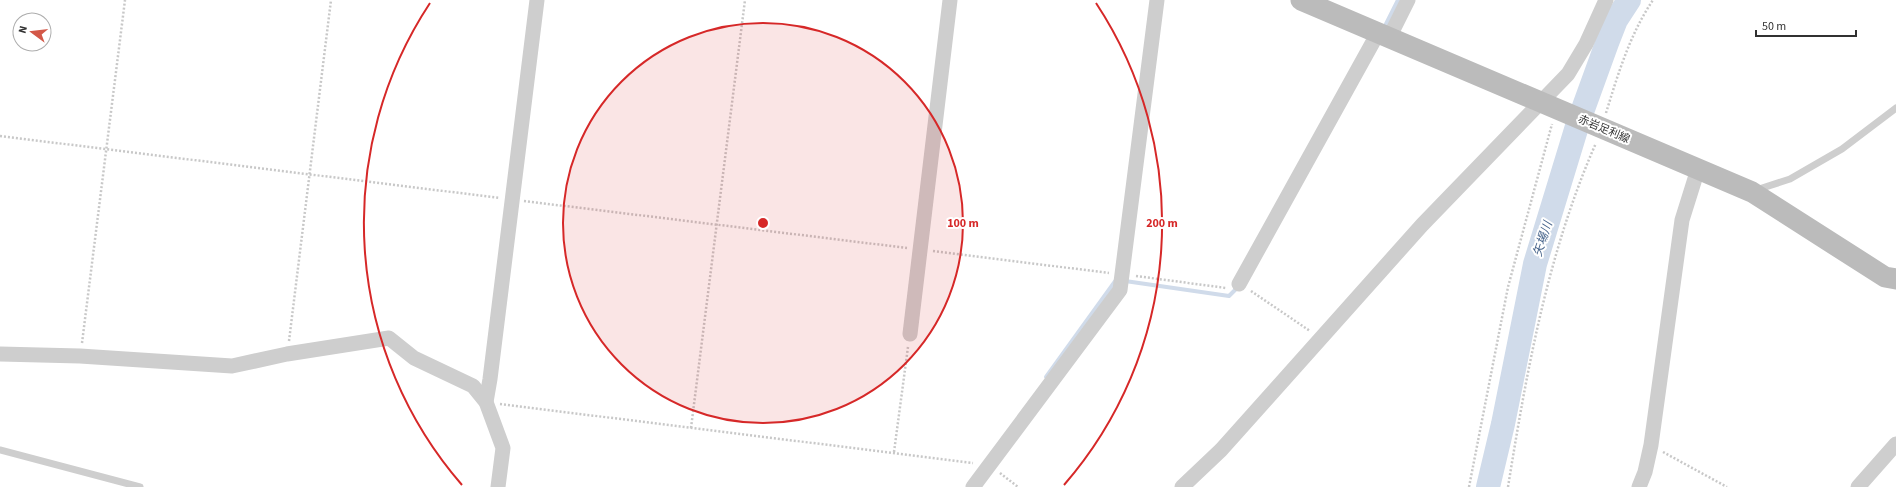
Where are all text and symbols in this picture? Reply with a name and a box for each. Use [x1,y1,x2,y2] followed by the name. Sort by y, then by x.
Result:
[12,12,52,52] north arrow
[1756,12,1856,38] scale bar
[1762,18,1786,35] text: 50 m
[15,24,31,35] text: N
[1576,111,1632,147] street label: 赤岩足利線
[947,215,979,232] text: 100 m
[1146,215,1178,232] text: 200 m
[756,216,770,230] centre of rings
[1529,217,1557,259] water label: 矢場川

